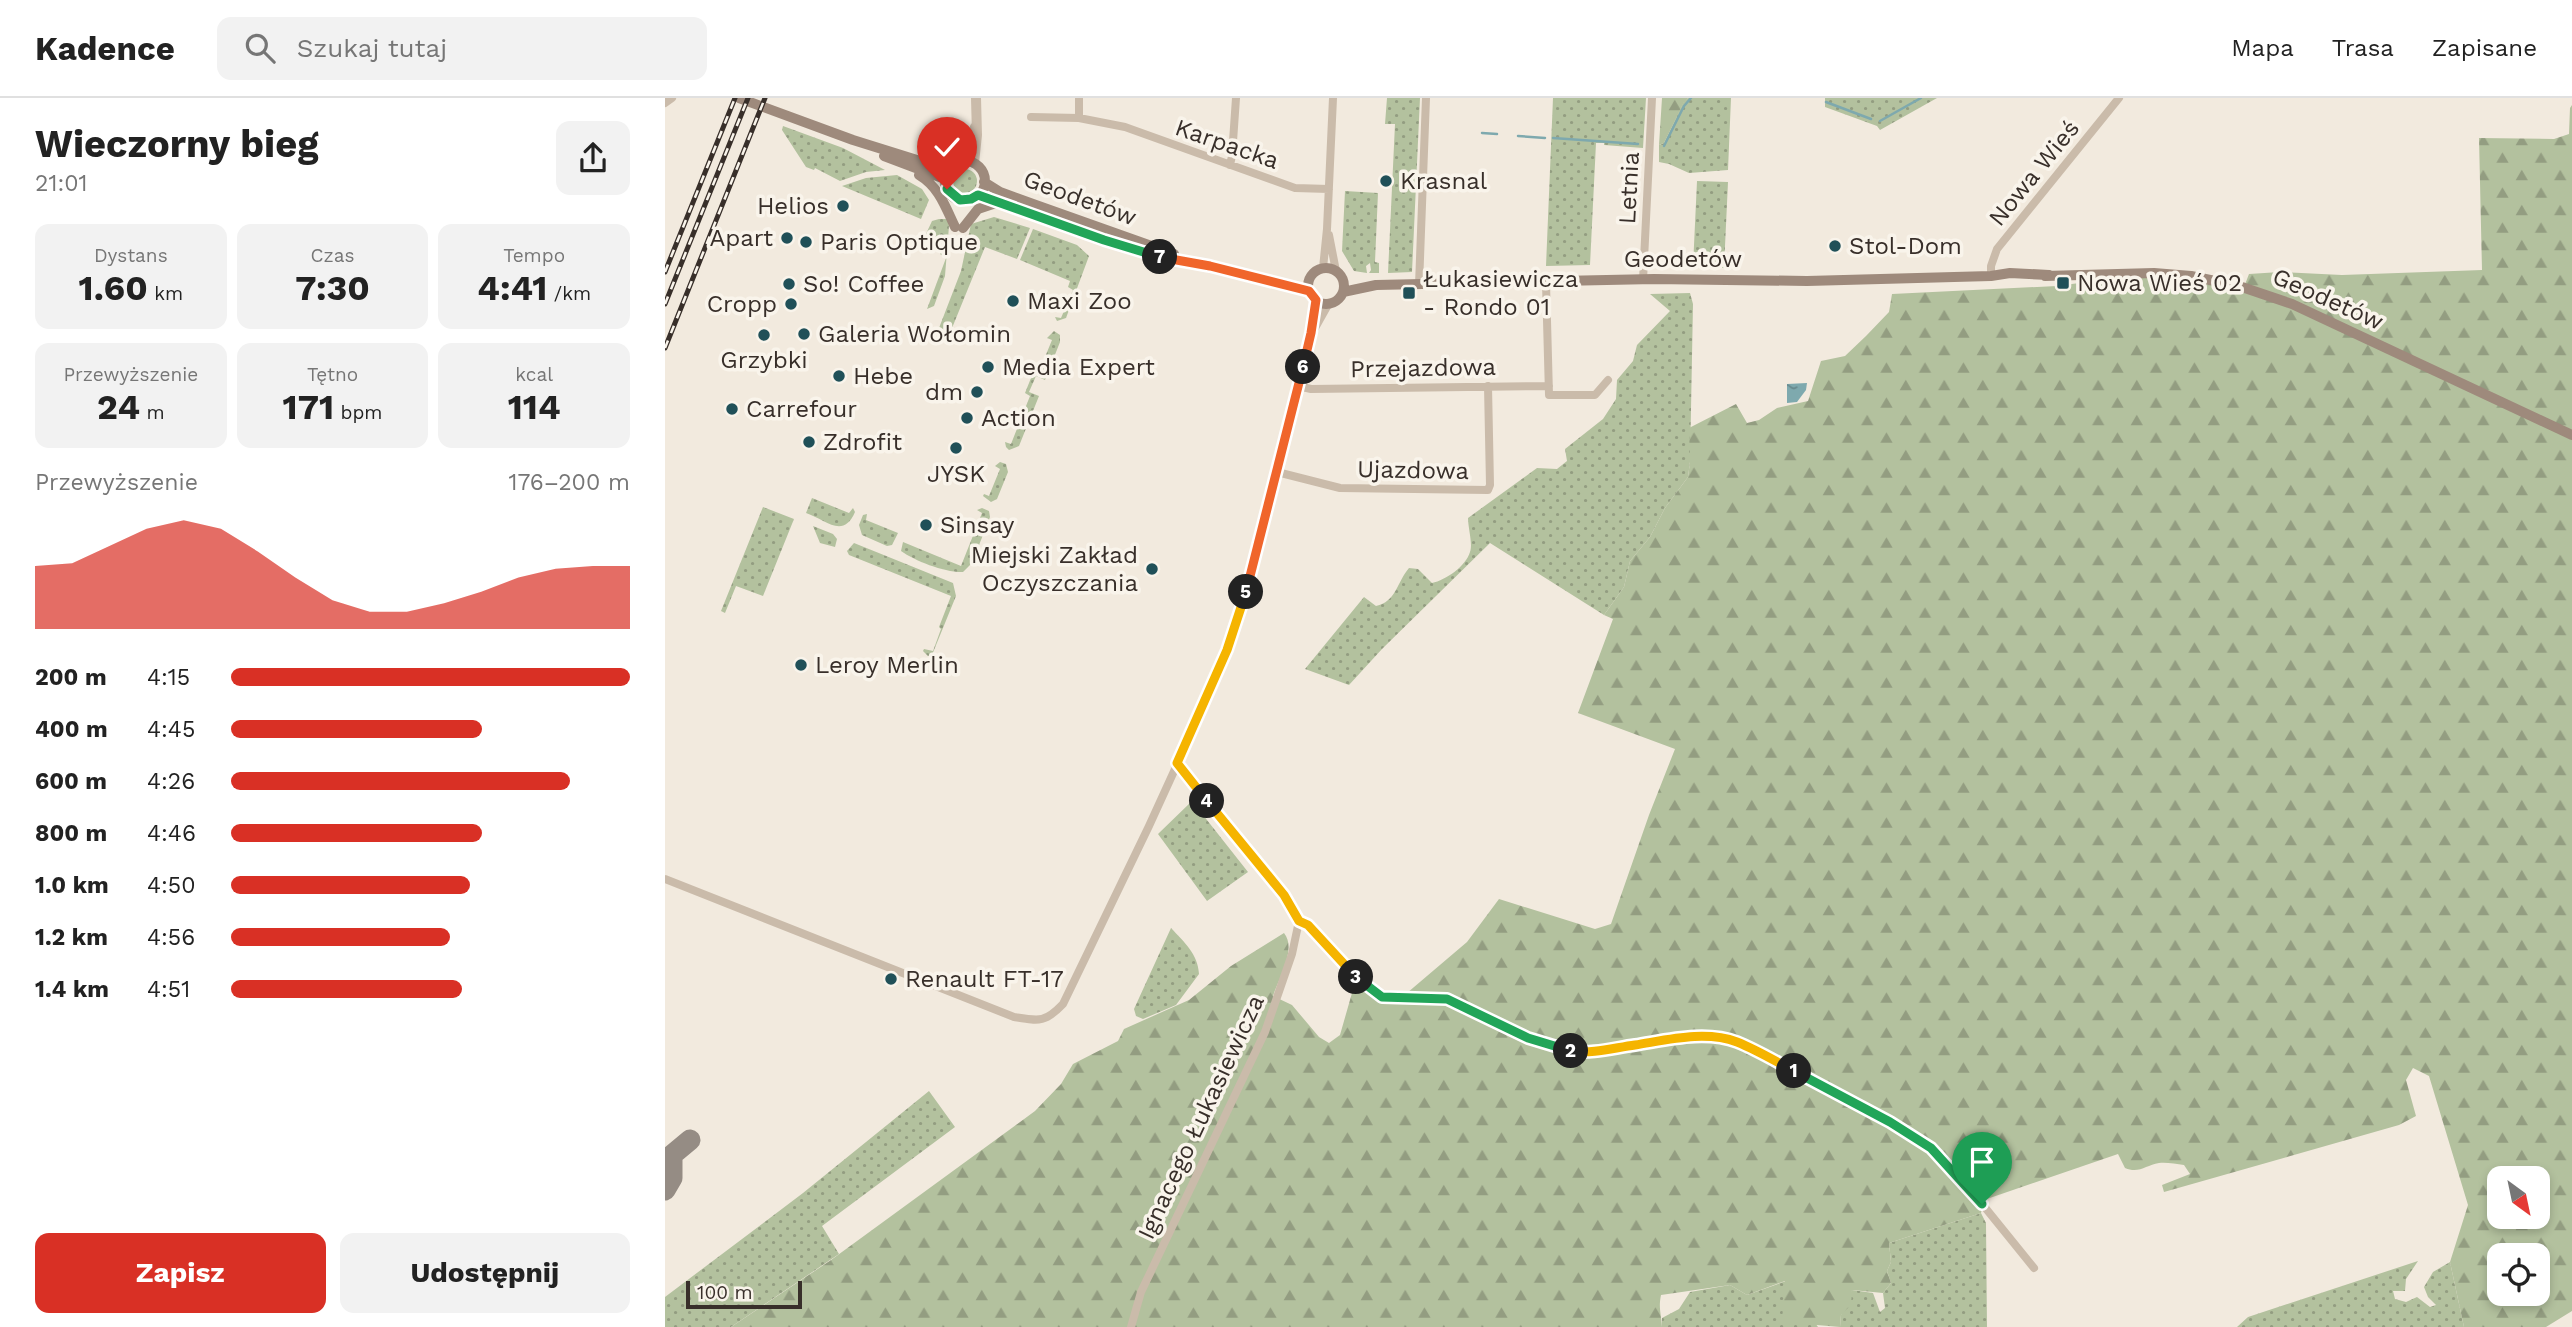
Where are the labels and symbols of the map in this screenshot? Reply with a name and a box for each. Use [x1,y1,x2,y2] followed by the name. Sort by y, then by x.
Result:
[1171,113,1283,175] street label: Karpacka
[1983,115,2085,231] street label: Nowa Wieś
[917,117,977,189] pin
[1613,151,1645,225] street label: Letnia
[1020,165,1140,231] street label: Geodetów
[1400,167,1488,195] place label: Krasnal
[1378,173,1394,189] marker: Krasnal
[757,192,829,220] place label: Helios
[835,198,851,214] marker: Helios
[709,224,773,252] place label: Apart
[820,228,978,256] place label: Paris Optique
[779,230,795,246] marker: Apart
[1849,232,1962,260] place label: Stol-Dom
[798,234,814,250] marker: Paris Optique
[1827,238,1843,254] marker: Stol-Dom
[1142,240,1177,274] pin: 7
[1624,245,1742,273] street label: Geodetów
[2268,262,2388,336] street label: Geodetów
[1423,265,1578,321] place label: Łukasiewicza - Rondo 01
[2077,269,2242,297] place label: Nowa Wieś 02
[803,270,924,298] place label: So! Coffee
[2055,275,2071,291] marker: Nowa Wieś 02
[781,276,797,292] marker: So! Coffee
[1401,285,1417,301] marker: Łukasiewicza - Rondo 01
[1027,287,1132,315] place label: Maxi Zoo
[707,290,777,318] place label: Cropp
[1005,293,1021,309] marker: Maxi Zoo
[783,296,799,312] marker: Cropp
[818,320,1011,348] place label: Galeria Wołomin
[796,326,812,342] marker: Galeria Wołomin
[756,327,772,343] marker: Grzybki
[720,346,808,374] place label: Grzybki
[1285,350,1321,384] pin: 6
[1002,353,1155,381] place label: Media Expert
[1350,353,1496,383] street label: Przejazdowa
[980,359,996,375] marker: Media Expert
[853,362,913,390] place label: Hebe
[831,368,847,384] marker: Hebe
[925,378,963,406] place label: dm
[969,384,985,400] marker: dm
[746,395,857,423] place label: Carrefour
[724,401,740,417] marker: Carrefour
[981,404,1056,432] place label: Action
[959,410,975,426] marker: Action
[823,428,902,456] place label: Zdrofit
[801,434,817,450] marker: Zdrofit
[948,440,964,456] marker: JYSK
[1357,455,1469,485] street label: Ujazdowa
[927,460,985,488] place label: JYSK
[940,511,1015,539] place label: Sinsay
[918,517,934,533] marker: Sinsay
[971,541,1138,597] place label: Miejski Zakład Oczyszczania
[1144,561,1160,577] marker: Miejski Zakład Oczyszczania
[1229,574,1263,610] pin: 5
[815,651,959,679] place label: Leroy Merlin
[793,657,809,673] marker: Leroy Merlin
[1189,784,1225,818] pin: 4
[1339,960,1373,994] pin: 3
[905,965,1064,993] place label: Renault FT-17
[883,971,899,987] marker: Renault FT-17
[1132,990,1270,1244] street label: Ignacego Łukasiewicza
[1553,1034,1588,1068] pin: 2
[1777,1054,1811,1088] pin: 1
[1952,1132,2012,1204] pin
[2487,1166,2550,1228] north arrow
[686,1278,801,1310] scale bar

